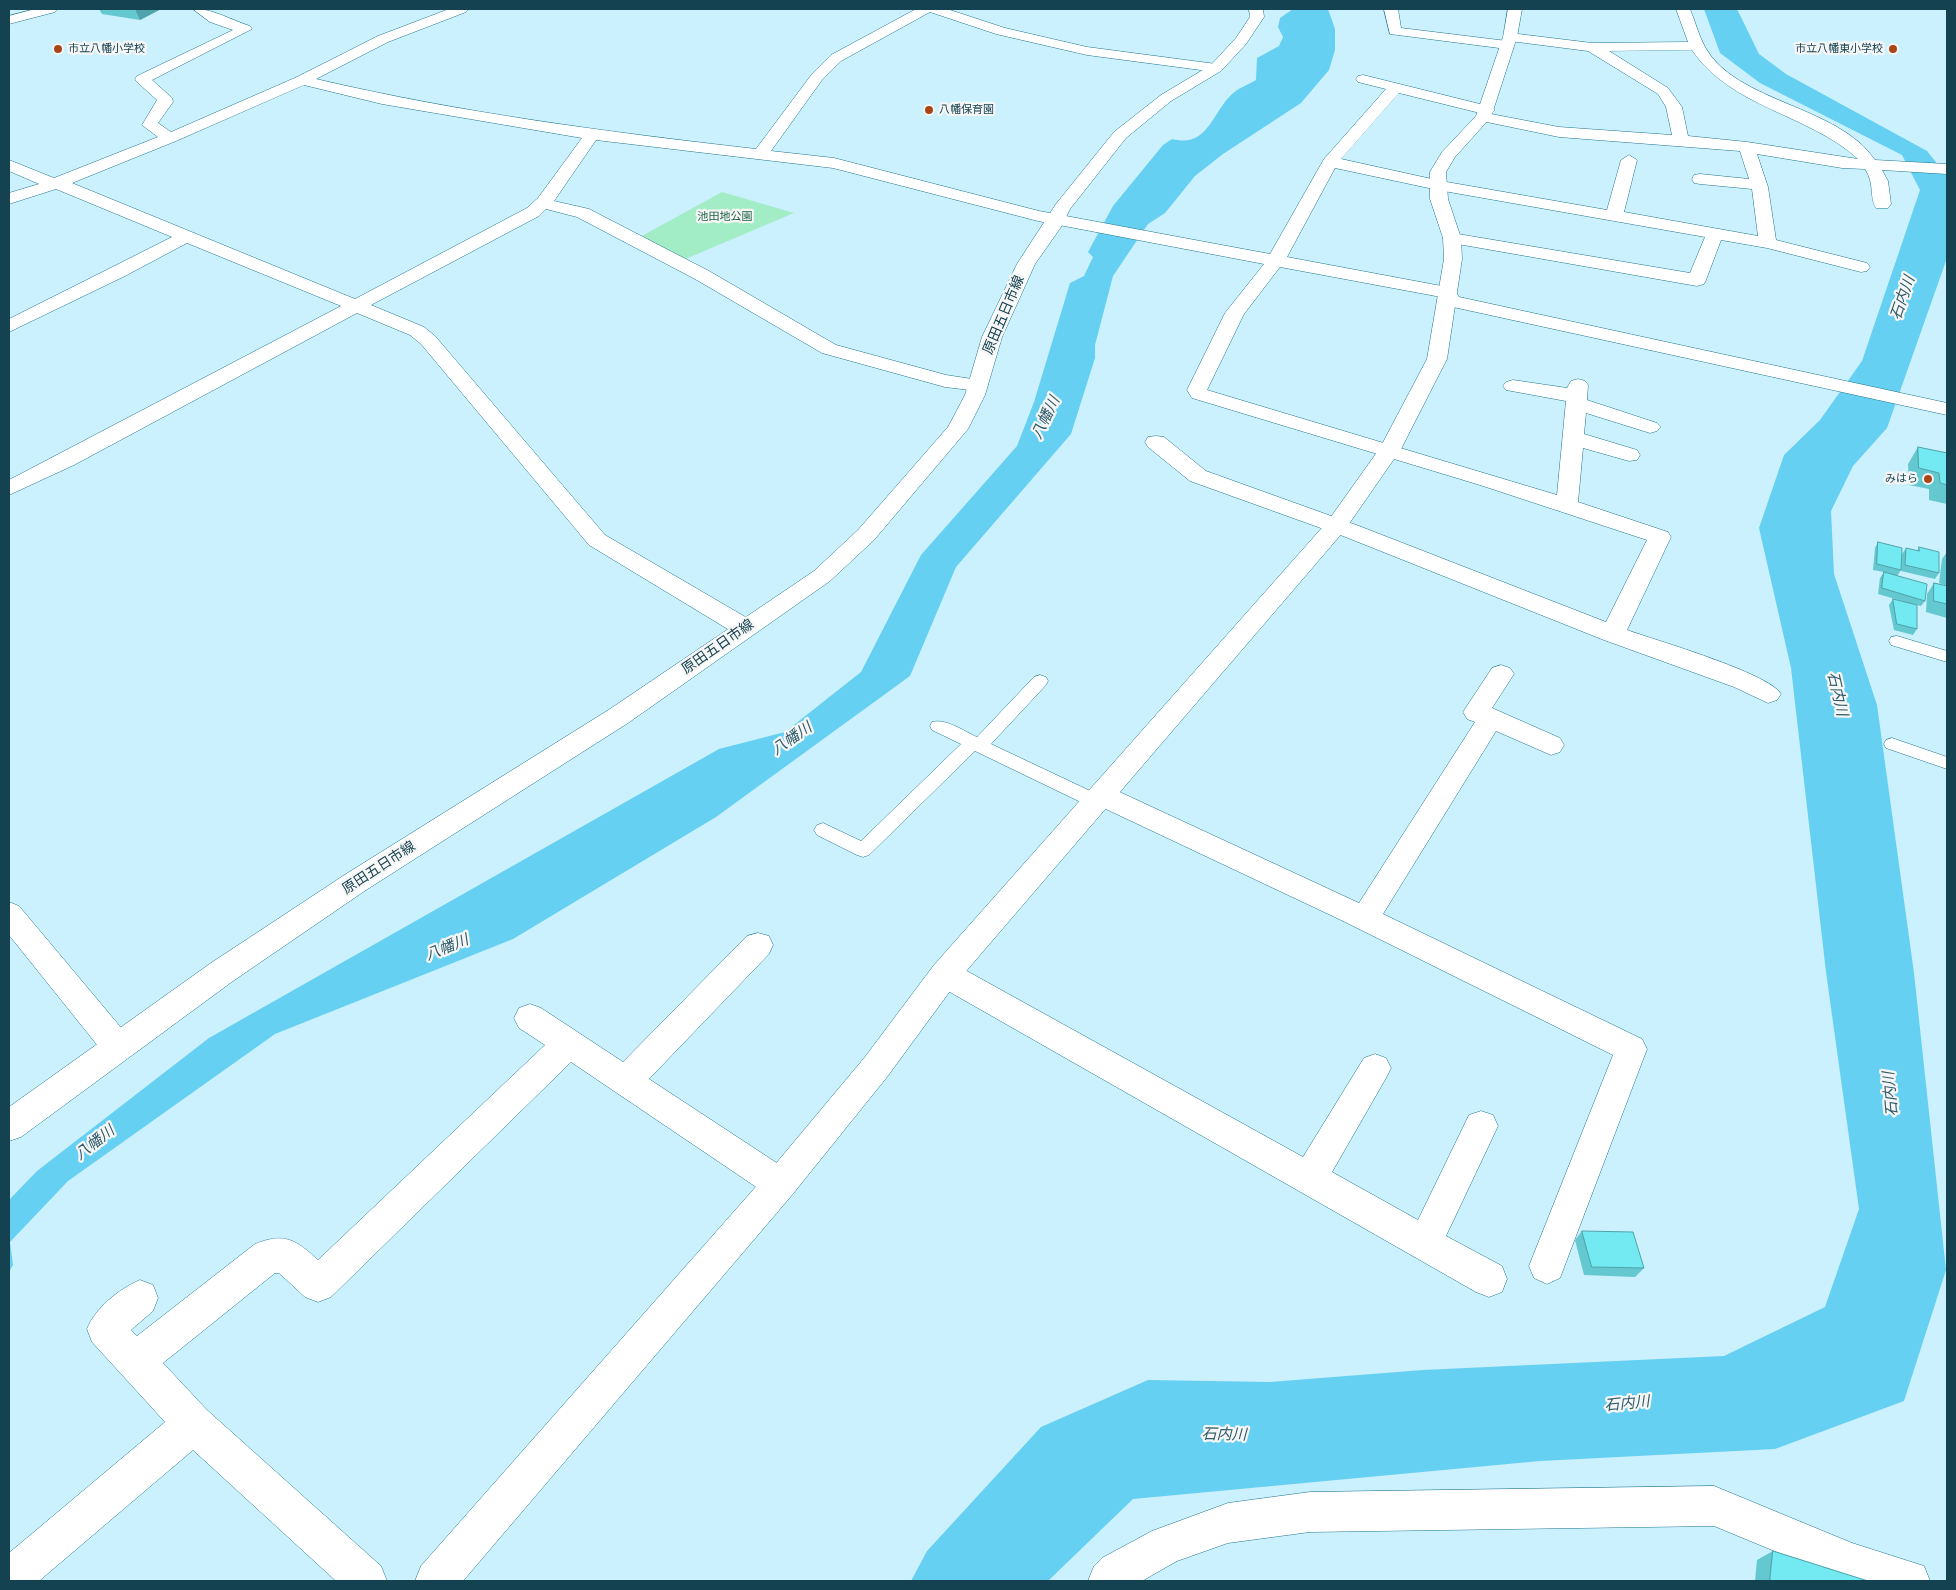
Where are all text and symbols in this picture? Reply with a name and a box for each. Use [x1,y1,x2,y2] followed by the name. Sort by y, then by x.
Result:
[68,42,145,56] place label: 市立八幡小学校
[1795,42,1883,56] place label: 市立八幡東小学校
[52,43,64,55] marker: 市立八幡小学校
[1887,43,1899,55] marker: 市立八幡東小学校
[939,103,994,117] place label: 八幡保育園
[923,104,935,116] marker: 八幡保育園
[698,210,752,224] park label: 池田地公園
[980,273,1028,357] street label: 原田五日市線
[1887,274,1919,322] water label: 石内川
[1028,394,1064,442] water label: 八幡川
[1885,472,1918,486] place label: みはら
[1922,473,1934,485] marker: みはら
[679,616,757,678] street label: 原田五日市線
[1823,670,1851,718] water label: 石内川
[768,719,816,759] water label: 八幡川
[339,838,419,898] street label: 原田五日市線
[423,931,471,965] water label: 八幡川
[1880,1071,1902,1117] water label: 石内川
[72,1122,118,1164] water label: 八幡川
[1604,1393,1650,1415] water label: 石内川
[1201,1426,1247,1444] water label: 石内川

